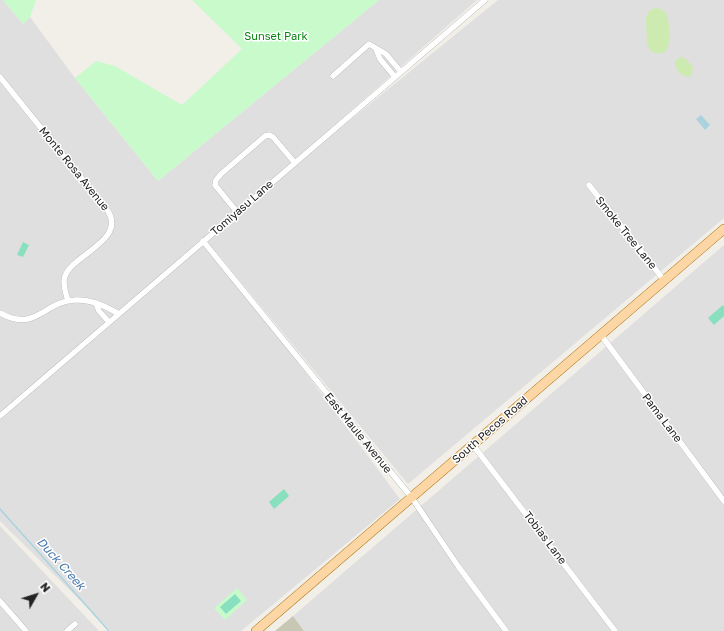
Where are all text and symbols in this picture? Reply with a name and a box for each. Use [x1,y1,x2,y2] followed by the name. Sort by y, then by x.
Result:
[244,30,308,44] park label: Sunset Park
[36,124,112,214] street label: Monte Rosa Avenue
[208,177,276,239] street label: Tomiyasu Lane
[593,194,659,272] street label: Smoke Tree Lane
[322,390,394,476] street label: East Maule Avenue
[639,391,685,445] street label: Pama Lane
[450,394,530,466] street label: South Pecos Road
[521,509,569,567] street label: Tobias Lane
[34,535,88,593] water label: Duck Creek
[16,575,56,615] north arrow
[38,580,53,594] text: N

